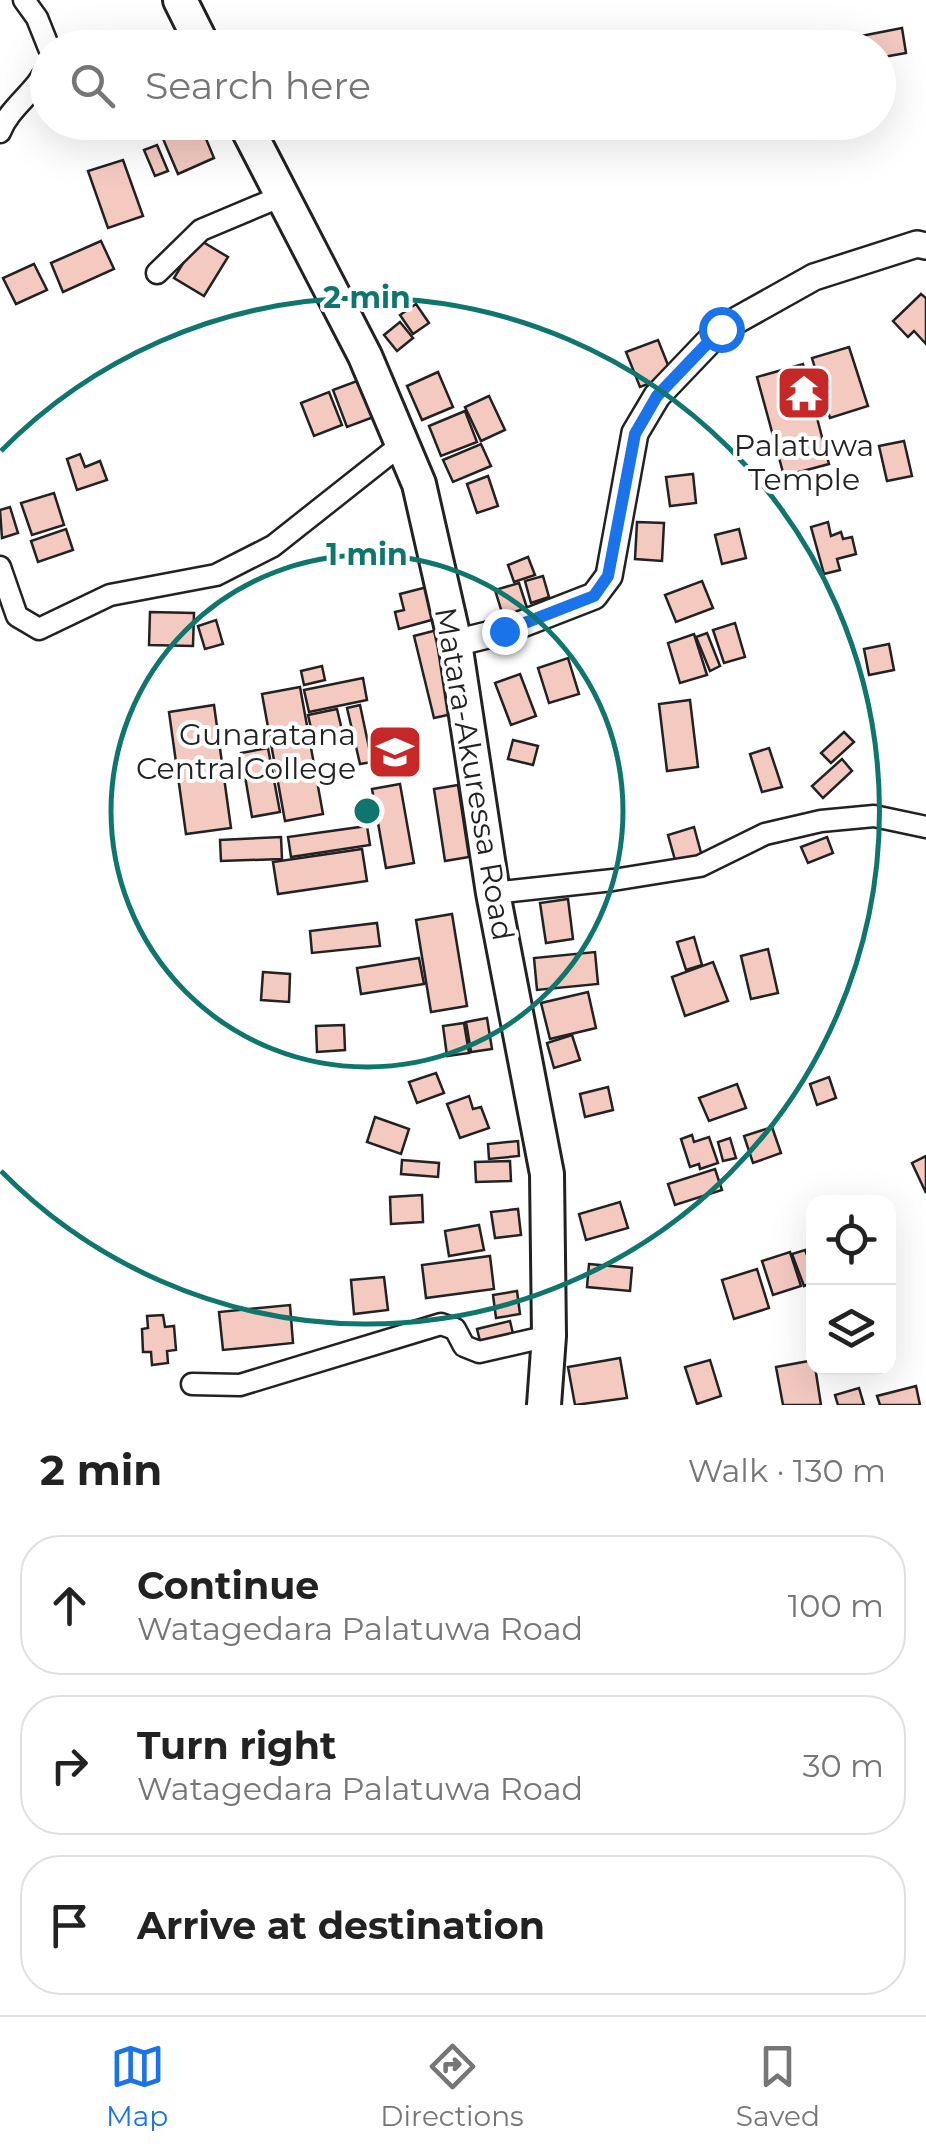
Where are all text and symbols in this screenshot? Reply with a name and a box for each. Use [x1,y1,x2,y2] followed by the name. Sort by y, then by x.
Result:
[30,30,896,140] search box
[65,58,120,113] icon: search
[145,62,371,109] text: Search here
[323,279,411,316] text: 2 min
[699,307,745,353] route start
[774,363,834,423] temple icon: Palatuwa Temple
[734,427,874,498] place label: Palatuwa Temple
[326,536,408,573] text: 1 min
[427,605,522,943] street label: Matara-Akuressa Road
[482,609,528,655] route end
[136,716,356,787] place label: Gunaratana CentralCollege
[365,722,425,782] school or university icon: Gunaratana CentralCollege
[349,793,385,829] centre of rings
[806,1195,896,1375] map controls
[806,1195,896,1285] button: locate
[806,1285,896,1375] button: layers
[40,1444,162,1496] text: 2 min
[688,1451,886,1490] text: Walk · 130 m
[137,1562,319,1609] text: Continue
[42,1578,97,1633] icon: ahead
[788,1586,884,1625] text: 100 m
[137,1609,583,1648] text: Watagedara Palatuwa Road
[137,1722,336,1769] text: Turn right
[42,1738,97,1793] icon: right
[802,1746,884,1785] text: 30 m
[137,1769,583,1808] text: Watagedara Palatuwa Road
[42,1898,97,1953] icon: arrive
[137,1902,545,1949] text: Arrive at destination
[106,2039,168,2133] tab: Map
[380,2039,524,2133] tab: Directions
[736,2039,820,2133] tab: Saved

